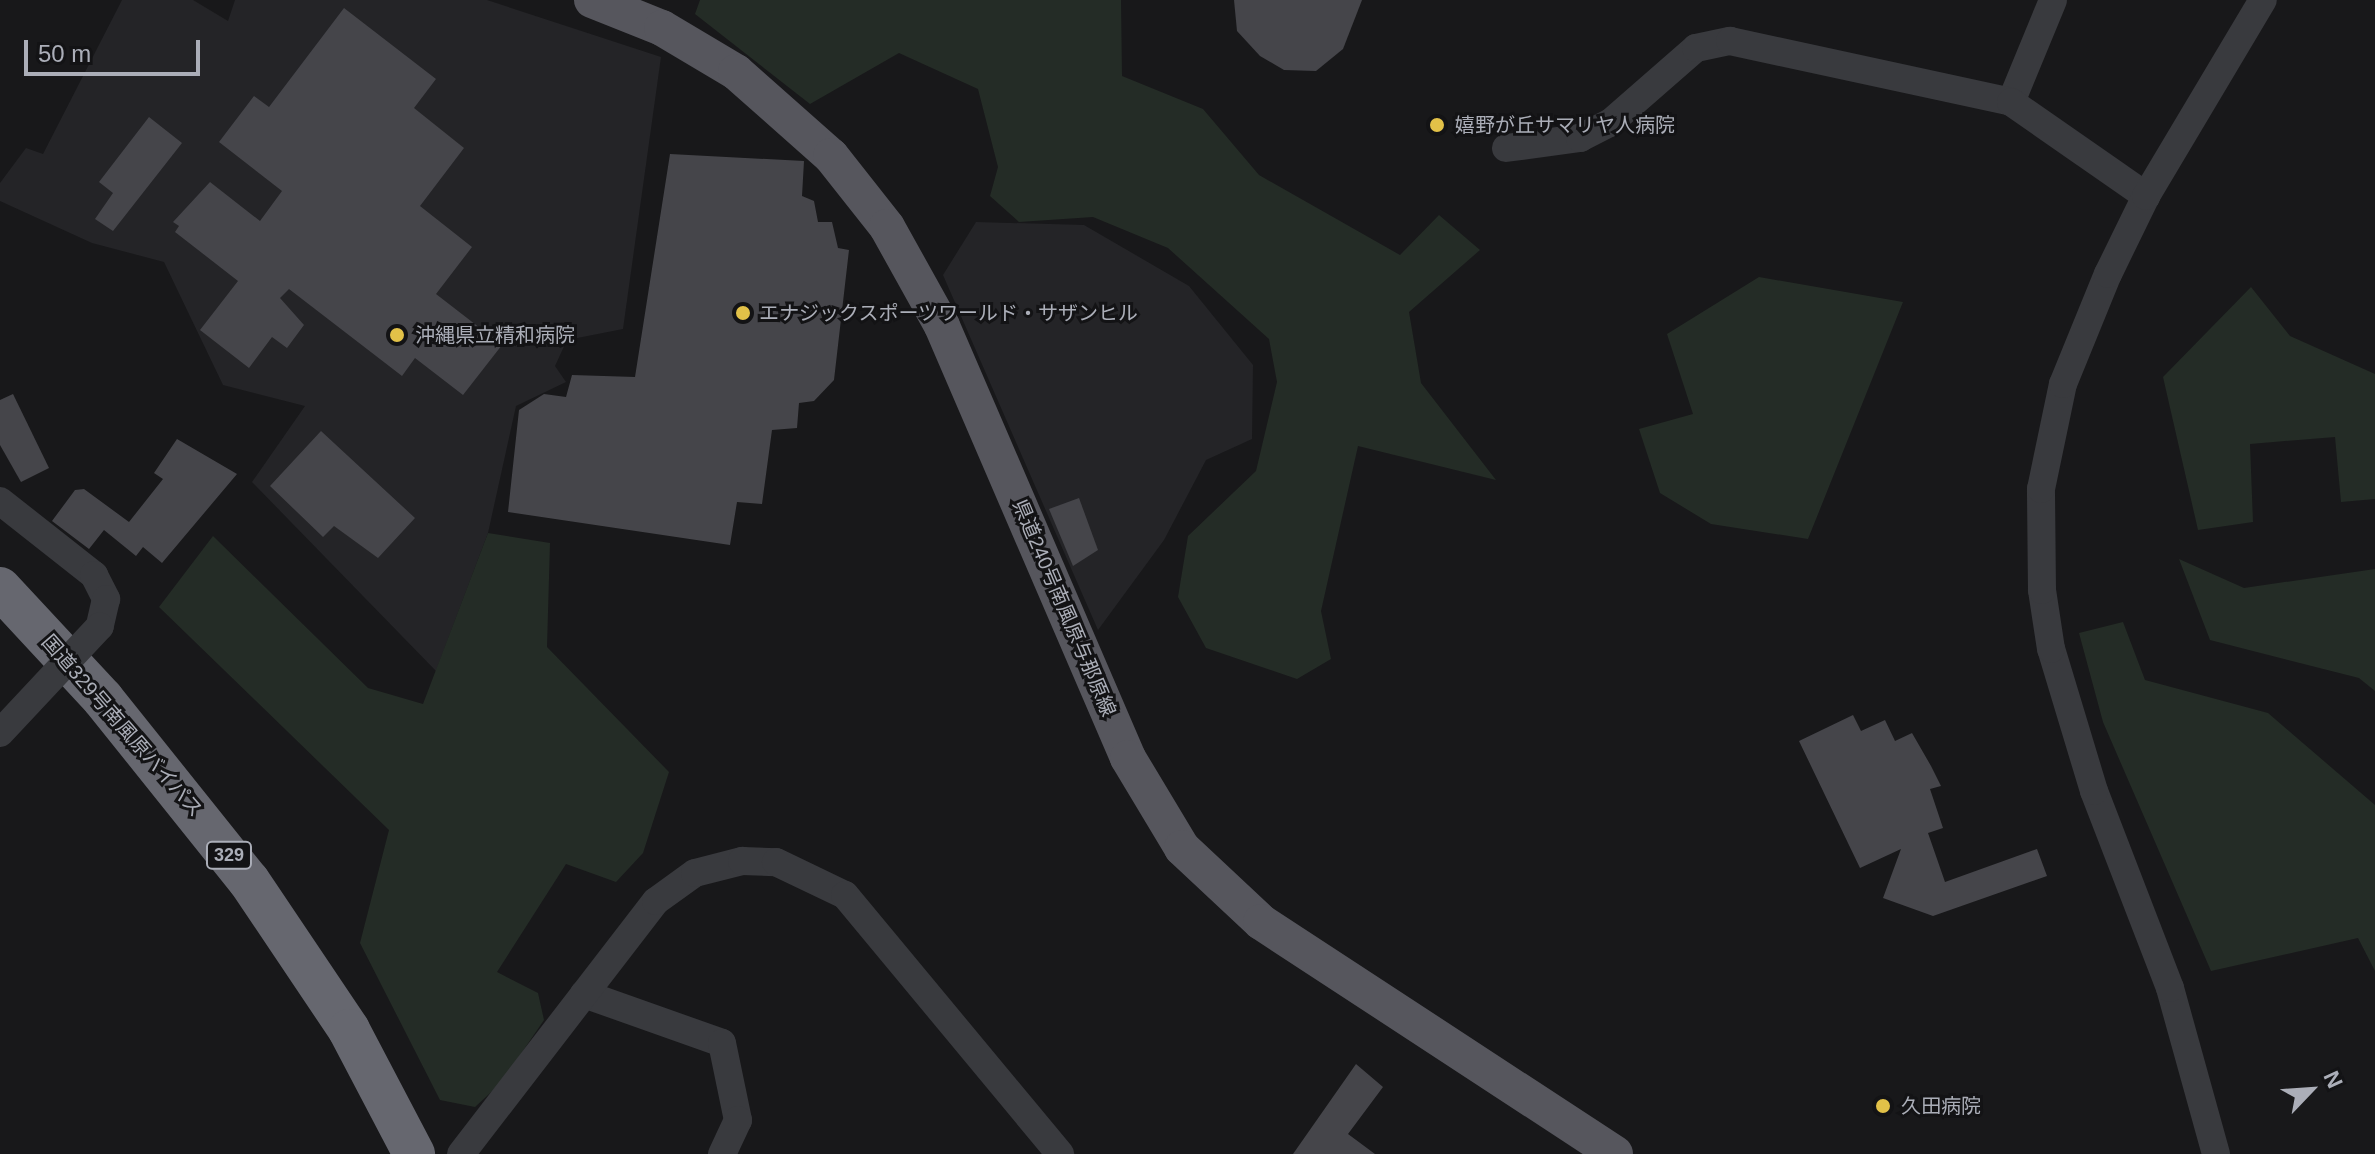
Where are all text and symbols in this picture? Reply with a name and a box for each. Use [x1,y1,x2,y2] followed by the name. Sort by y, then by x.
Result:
[28,24,204,74] scale bar
[38,40,91,67] text: 50 m
[1455,113,1675,137] place label: 嬉野が丘サマリヤ人病院
[1426,114,1448,136] marker: 嬉野が丘サマリヤ人病院
[759,301,1139,325] place label: エナジックスポーツワールド・サザンヒル
[734,304,752,322] marker: エナジックスポーツワールド・サザンヒル
[415,323,575,347] place label: 沖縄県立精和病院
[386,324,408,346] marker: 沖縄県立精和病院
[1007,496,1121,720] street label: 県道240号南風原与那原線
[36,630,208,822] street label: 国道329号南風原バイパス
[205,841,253,869] road number: 329
[2271,1050,2351,1130] north arrow
[2319,1067,2348,1092] text: N
[1901,1094,1981,1118] place label: 久田病院
[1872,1095,1894,1117] marker: 久田病院

